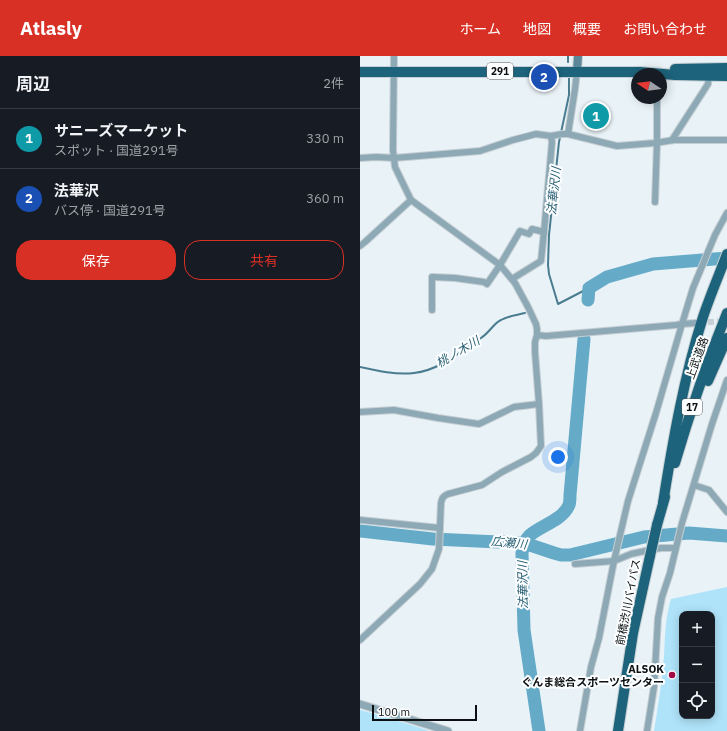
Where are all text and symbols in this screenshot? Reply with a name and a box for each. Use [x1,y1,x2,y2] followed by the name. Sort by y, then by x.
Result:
[20,16,82,40] text: Atlasly
[459,20,501,38] text: ホーム
[523,20,551,38] text: 地図
[573,20,601,38] text: 概要
[623,20,707,38] text: お問い合わせ
[531,62,557,92] pin: 2
[487,63,513,79] road number: 291
[631,68,667,104] north arrow
[16,73,50,95] text: 周辺
[323,75,344,92] text: 2件
[583,101,609,131] pin: 1
[54,121,188,140] text: サニーズマーケット
[25,130,33,147] text: 1
[306,130,344,147] text: 330 m
[54,142,179,159] text: スポット · 国道291号
[544,164,564,216] water label: 法華沢川
[54,181,99,200] text: 法華沢
[25,190,33,207] text: 2
[306,190,344,207] text: 360 m
[54,202,166,219] text: バス停 · 国道291号
[16,240,176,280] button: 保存
[184,240,344,280] button: 共有
[433,332,484,370] water label: 桃ノ木川
[683,335,711,381] street label: 上武道路
[682,399,702,415] road number: 17
[548,447,568,467] your location
[490,533,530,552] water label: 広瀬川
[613,558,643,646] street label: 前橋渋川バイパス
[515,559,530,609] water label: 法華沢川
[679,611,715,719] map controls
[679,611,715,647] button: +
[679,647,715,683] button: −
[521,662,664,689] place label: ALSOK ぐんま総合スポーツセンター
[667,670,677,680] marker: ALSOK ぐんま総合スポーツセンター
[679,683,715,719] button: locate
[372,703,477,722] scale bar
[378,705,410,719] text: 100 m

